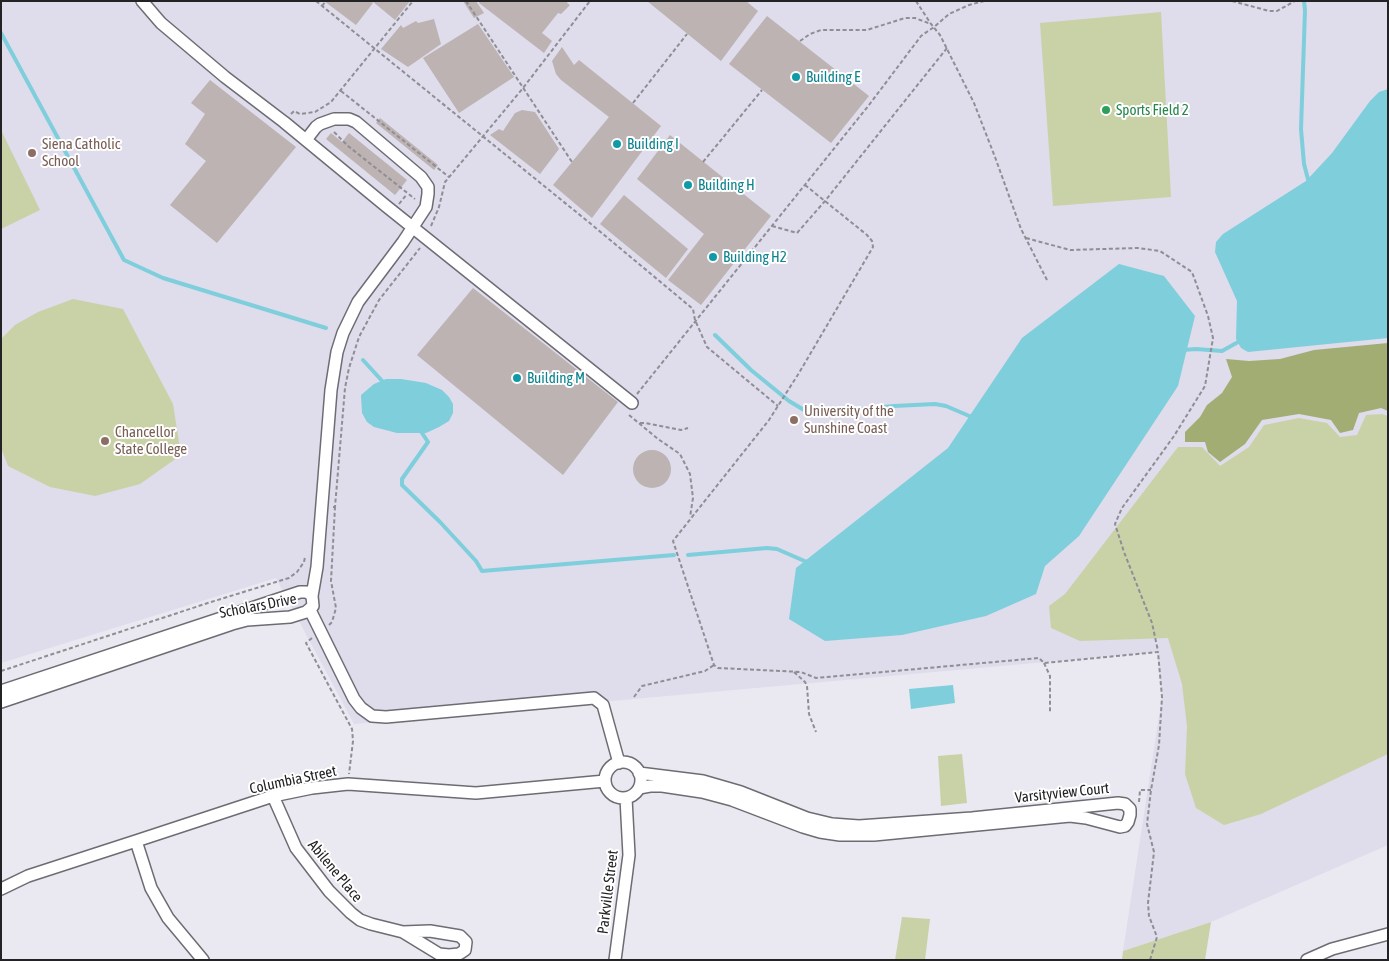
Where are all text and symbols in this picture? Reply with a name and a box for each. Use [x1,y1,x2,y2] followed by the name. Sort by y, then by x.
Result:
[806,68,860,86] place label: Building E
[790,71,802,83] marker: Building E
[1116,101,1189,119] place label: Sports Field 2
[1100,104,1112,116] marker: Sports Field 2
[42,135,120,170] place label: Siena Catholic School
[627,135,679,153] place label: Building I
[611,138,623,150] marker: Building I
[26,147,38,159] marker: Siena Catholic School
[698,176,755,194] place label: Building H
[682,179,694,191] marker: Building H
[723,248,787,266] place label: Building H2
[707,251,719,263] marker: Building H2
[527,369,585,387] place label: Building M
[511,372,523,384] marker: Building M
[804,402,894,437] place label: University of the Sunshine Coast
[788,414,800,426] marker: University of the Sunshine Coast
[115,423,187,458] place label: Chancellor State College
[99,435,111,447] marker: Chancellor State College
[218,590,298,622] street label: Scholars Drive
[248,762,338,798] street label: Columbia Street
[1014,779,1110,807] street label: Varsityview Court
[304,836,366,906] street label: Abilene Place
[594,849,622,935] street label: Parkville Street

